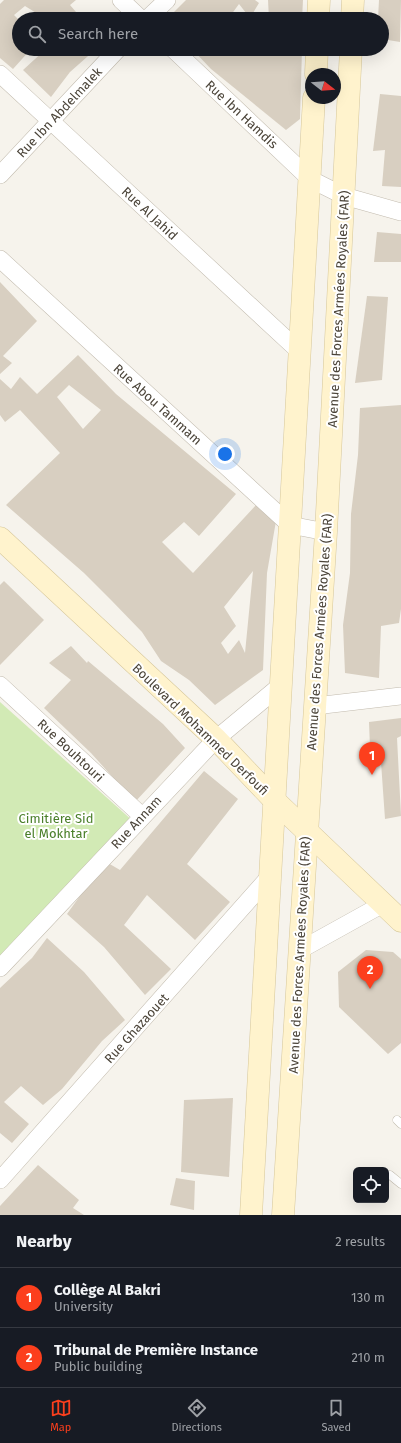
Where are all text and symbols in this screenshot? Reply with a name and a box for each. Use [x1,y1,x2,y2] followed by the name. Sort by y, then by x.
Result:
[12,12,389,56] search box
[26,23,48,45] icon: search
[58,25,138,43] text: Search here
[14,64,105,161] street label: Rue Ibn Abdelmalek
[305,68,341,104] north arrow
[202,77,281,152] street label: Rue Ibn Hamdis
[119,184,181,243] street label: Rue Al Jahid
[325,190,352,428] street label: Avenue des Forces Armées Royales (FAR)
[111,361,205,448] street label: Rue Abou Tammam
[215,444,235,464] your location
[304,513,335,751] street label: Avenue des Forces Armées Royales (FAR)
[130,660,272,798] street label: Boulevard Mohammed Derfoufi
[34,716,107,785] street label: Rue Bouhtouri
[359,742,385,775] pin: 1
[108,793,165,852] street label: Rue Annam
[19,811,93,841] park label: Cimitière Sid el Mokhtar
[286,836,313,1074] street label: Avenue des Forces Armées Royales (FAR)
[357,956,383,989] pin: 2
[101,990,172,1066] street label: Rue Ghazaouet
[353,1167,389,1203] map controls
[353,1167,389,1203] button: locate
[16,1231,71,1252] text: Nearby
[335,1234,385,1249] text: 2 results
[54,1281,161,1299] text: Collège Al Bakri
[26,1290,32,1305] text: 1
[351,1290,385,1305] text: 130 m
[54,1299,113,1314] text: University
[54,1341,258,1359] text: Tribunal de Première Instance
[26,1350,32,1365] text: 2
[351,1350,385,1365] text: 210 m
[54,1359,142,1374] text: Public building
[50,1397,72,1434] tab: Map
[171,1397,222,1434] tab: Directions
[321,1397,351,1434] tab: Saved

